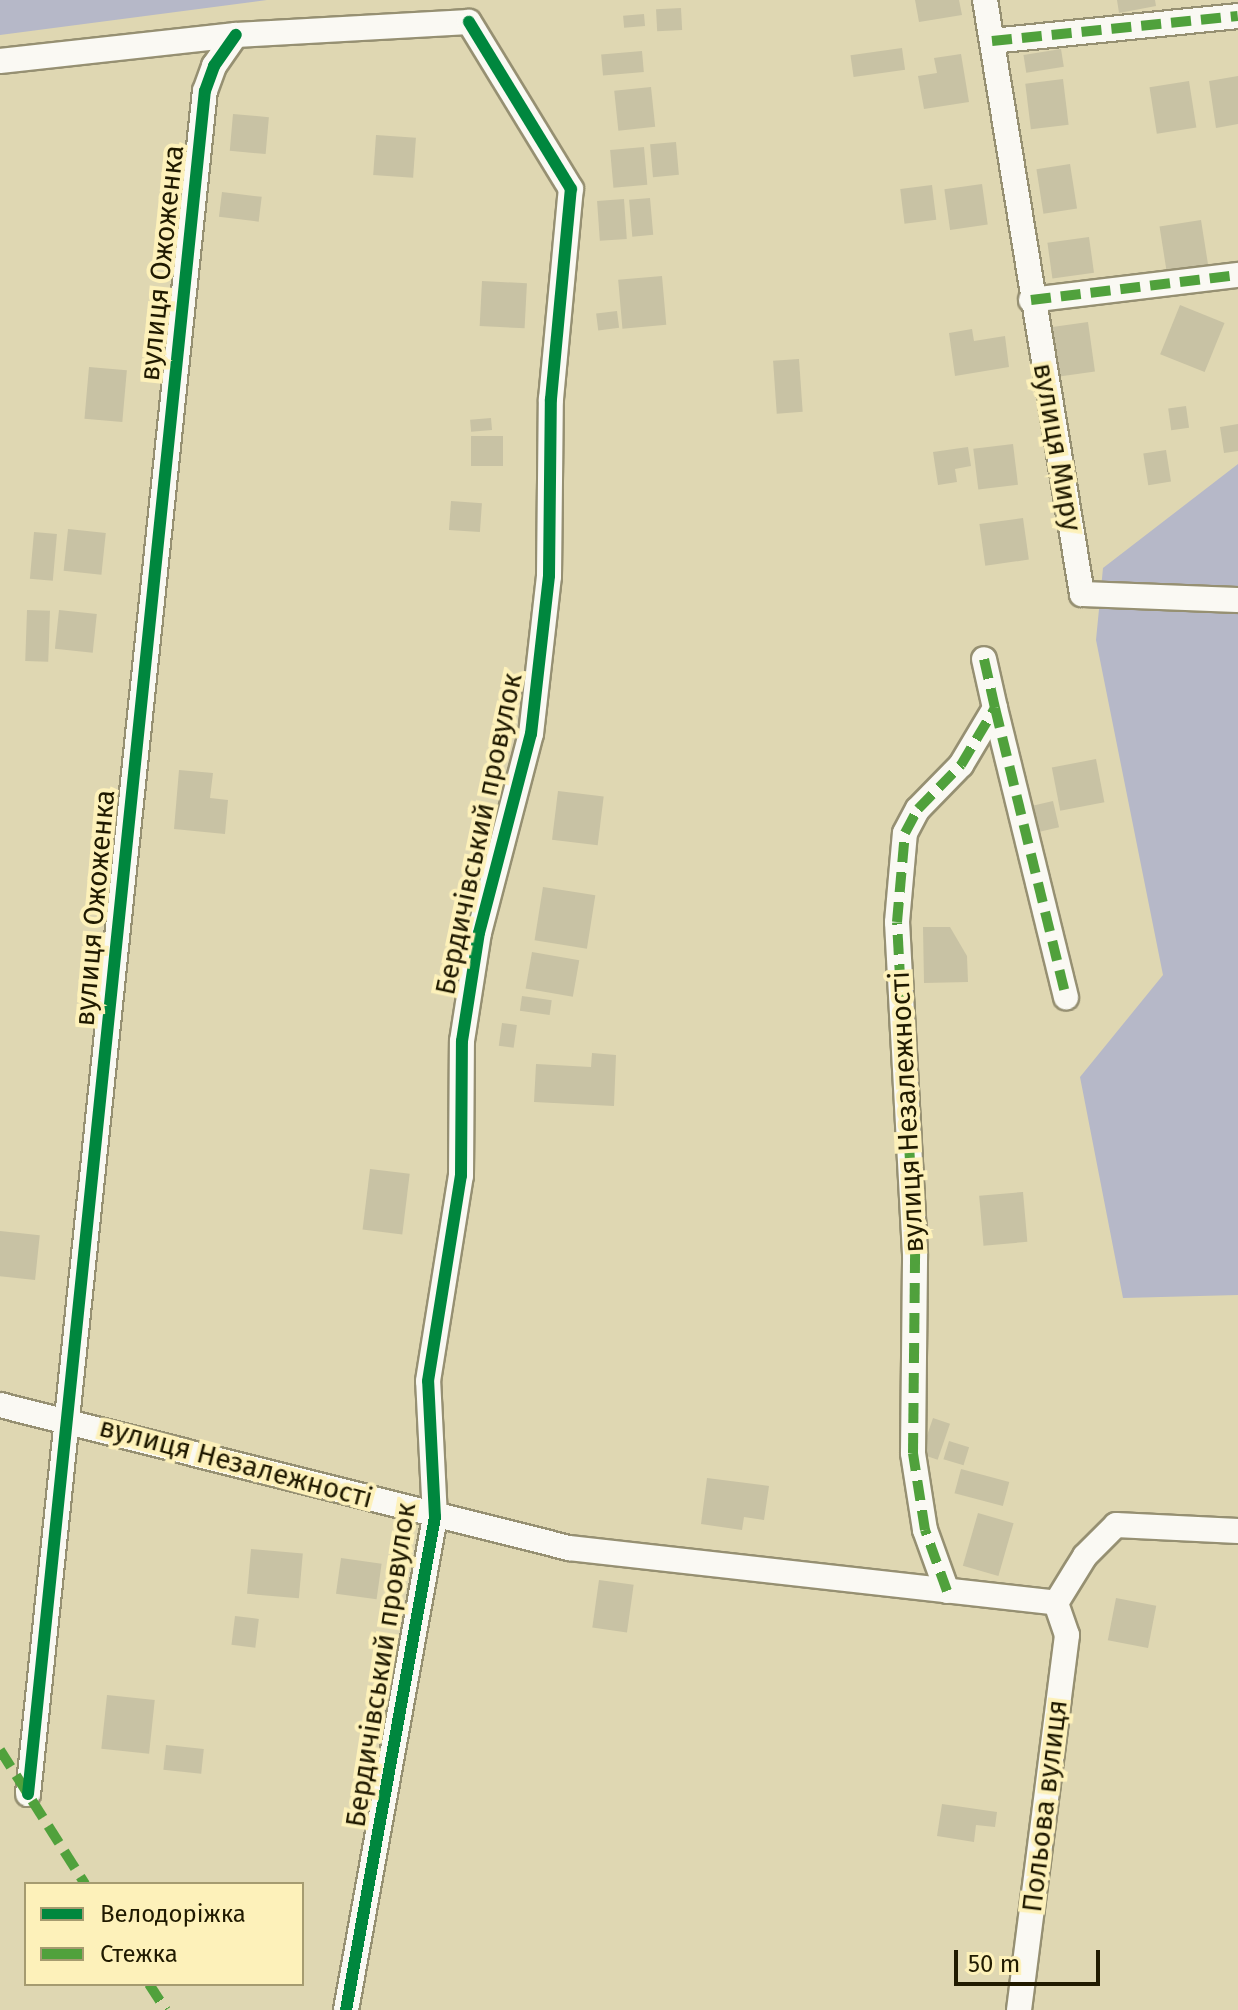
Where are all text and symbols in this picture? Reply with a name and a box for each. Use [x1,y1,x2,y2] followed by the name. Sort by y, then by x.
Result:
[133,143,191,383] street label: вулиця Ожоженка
[1026,360,1088,534] street label: вулиця Миру
[428,670,530,998] street label: Бердичівський провулок
[68,788,122,1028] street label: вулиця Ожоженка
[883,970,931,1254] street label: вулиця Незалежності
[96,1410,376,1516] street label: вулиця Незалежності
[339,1500,423,1830] street label: Бердичівський провулок
[1015,1698,1075,1914] street label: Польова вулиця
[24,1882,304,1986] legend
[100,1900,246,1928] text: Велодоріжка
[958,1934,1104,1984] scale bar
[100,1940,178,1968] text: Стежка
[968,1950,1020,1978] text: 50 m

